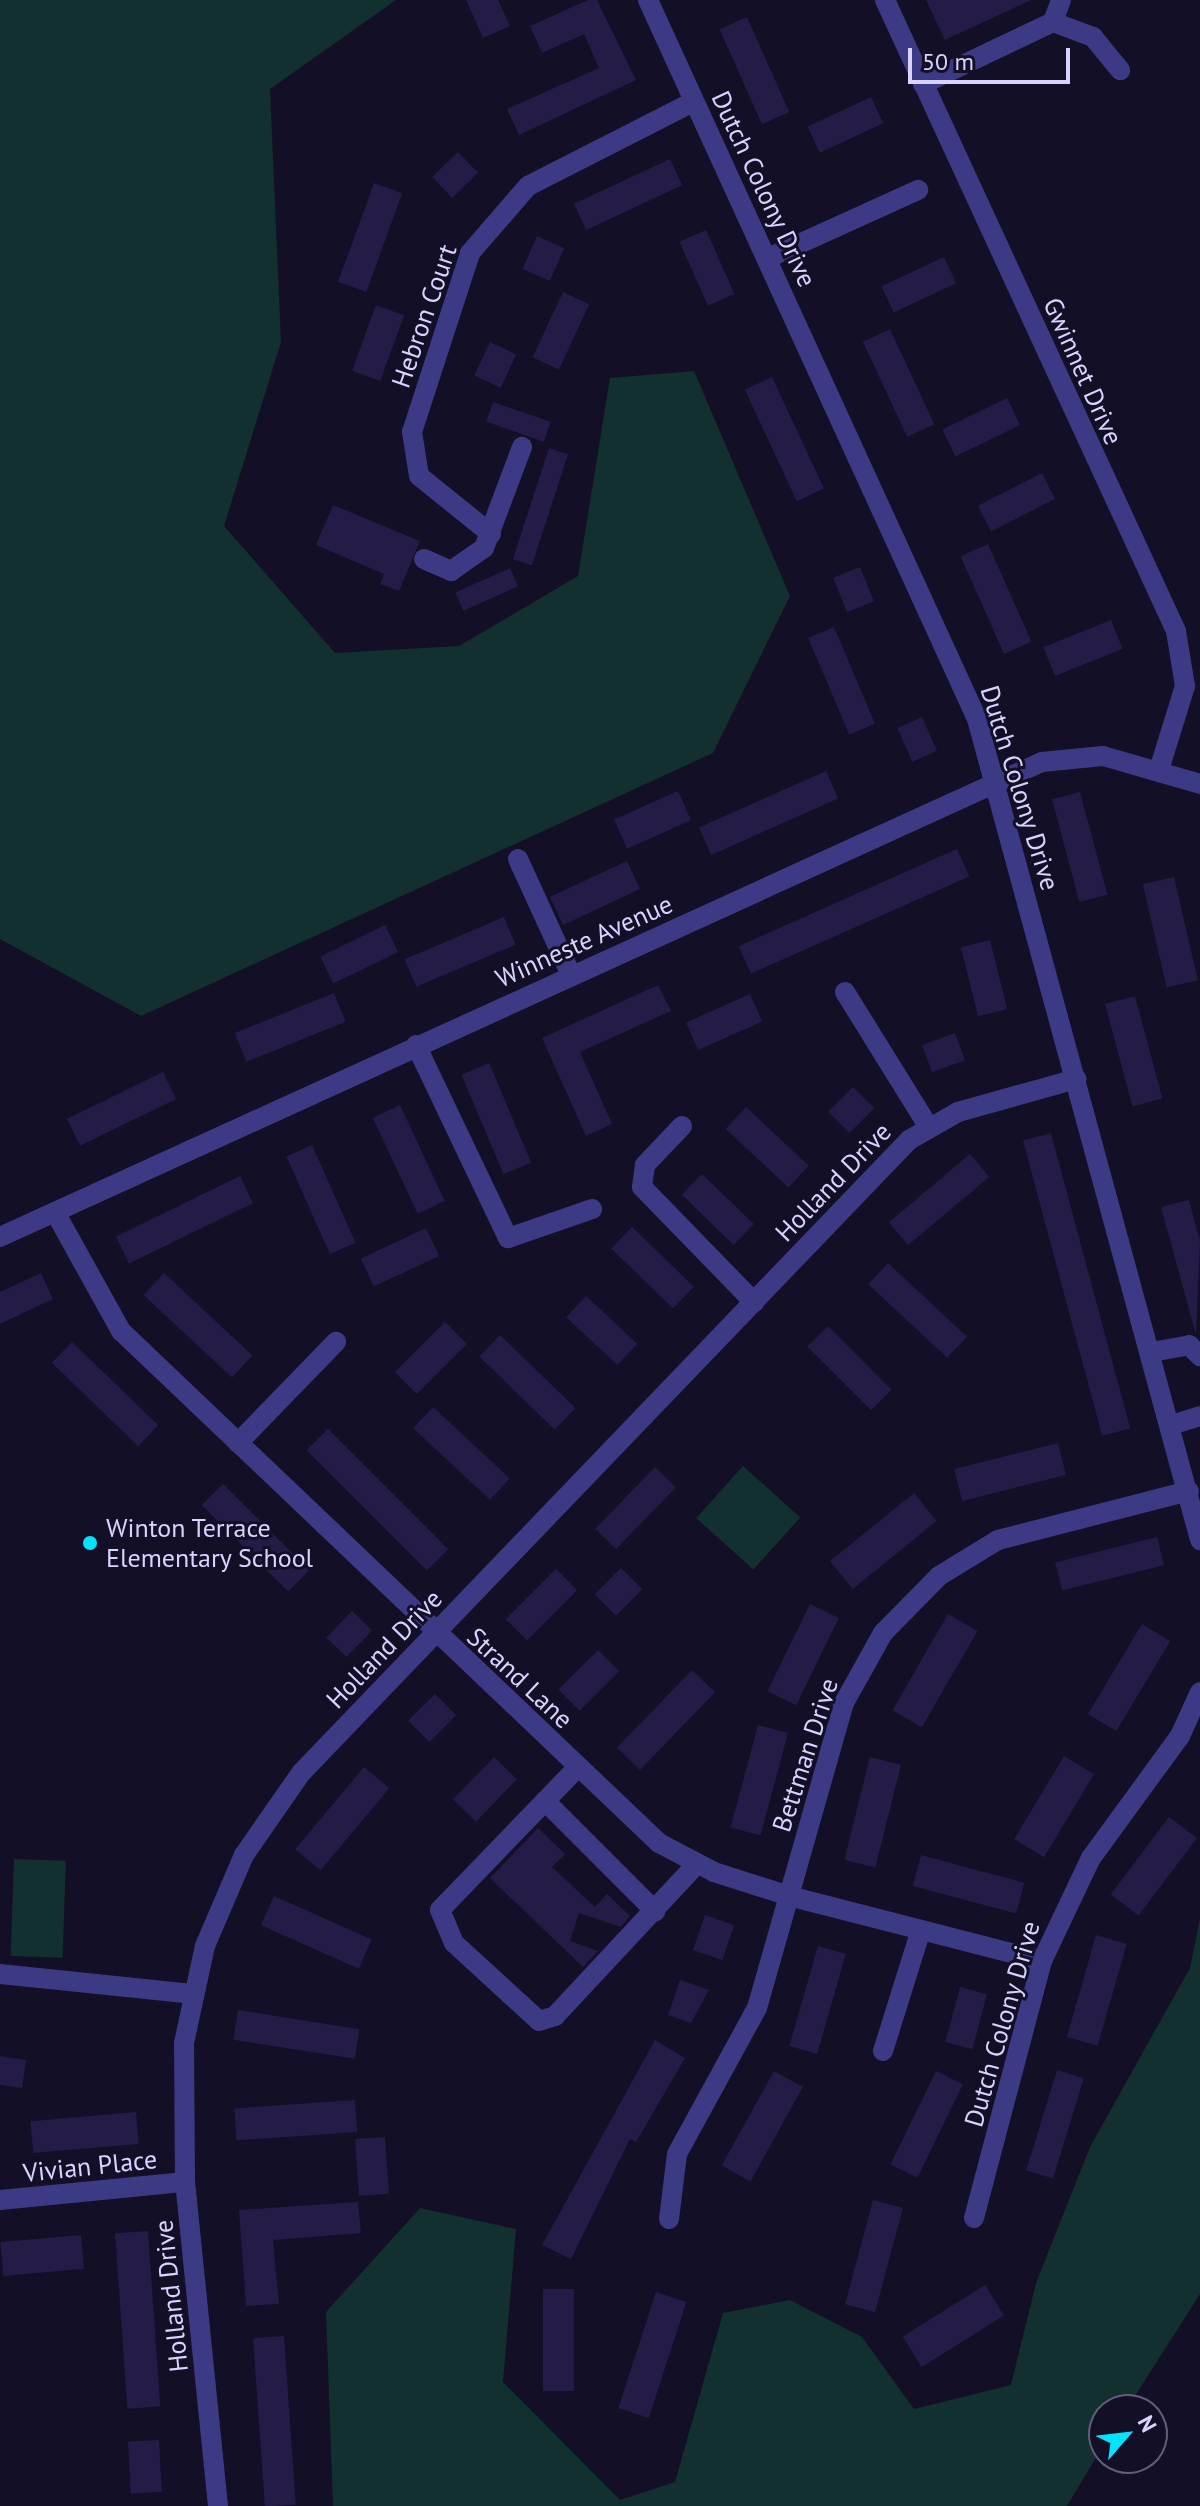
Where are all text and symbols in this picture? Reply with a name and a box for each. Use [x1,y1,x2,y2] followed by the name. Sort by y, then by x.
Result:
[912,32,1074,82] scale bar
[922,46,974,77] text: 50 m
[705,86,823,292] street label: Dutch Colony Drive
[385,240,463,392] street label: Hebron Court
[1037,293,1129,449] street label: Gwinnet Drive
[974,681,1066,895] street label: Dutch Colony Drive
[490,888,678,994] street label: Winneste Avenue
[769,1116,897,1248] street label: Holland Drive
[106,1512,314,1574] place label: Winton Terrace Elementary School
[81,1534,99,1552] marker: Winton Terrace Elementary School
[320,1583,448,1715] street label: Holland Drive
[461,1621,579,1735] street label: Strand Lane
[766,1674,844,1836] street label: Bettman Drive
[958,1917,1046,2131] street label: Dutch Colony Drive
[21,2143,159,2189] street label: Vivian Place
[147,2218,195,2374] street label: Holland Drive
[1088,2394,1168,2474] north arrow
[1132,2411,1163,2437] text: N

